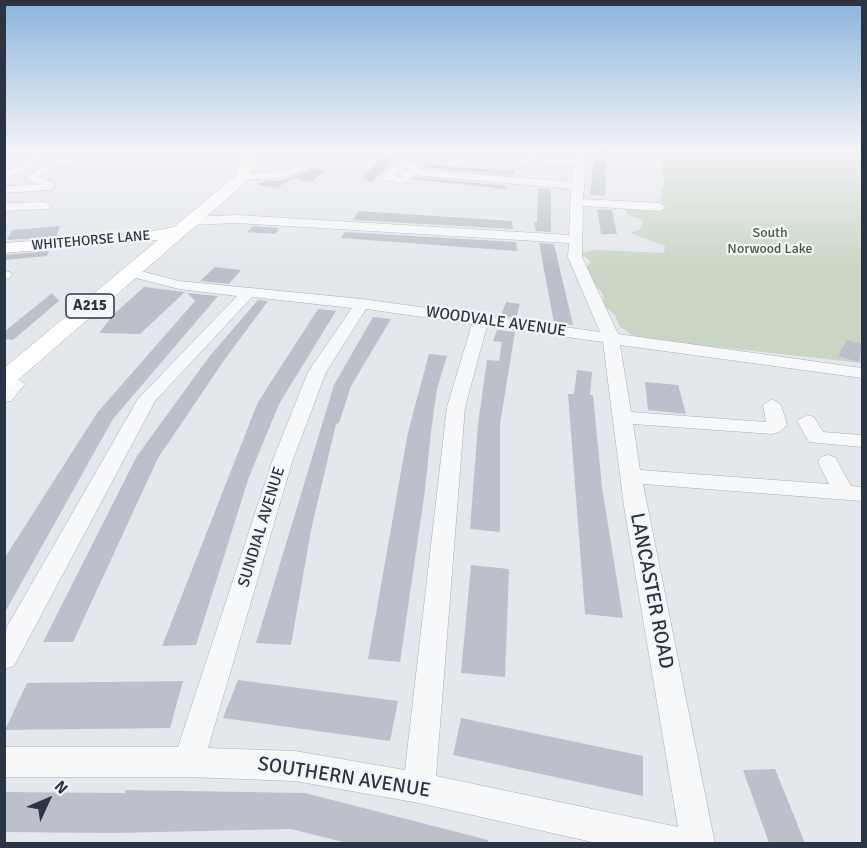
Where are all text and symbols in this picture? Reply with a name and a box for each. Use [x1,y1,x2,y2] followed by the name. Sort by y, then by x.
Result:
[727,225,813,258] park label: South Norwood Lake
[31,227,151,255] street label: WHITEHORSE LANE
[66,294,114,318] road number: A215
[425,303,567,341] street label: WOODVALE AVENUE
[235,464,289,590] street label: SUNDIAL AVENUE
[624,511,678,671] street label: LANCASTER ROAD
[256,752,432,804] street label: SOUTHERN AVENUE
[18,770,78,830] north arrow
[50,777,72,798] text: N

